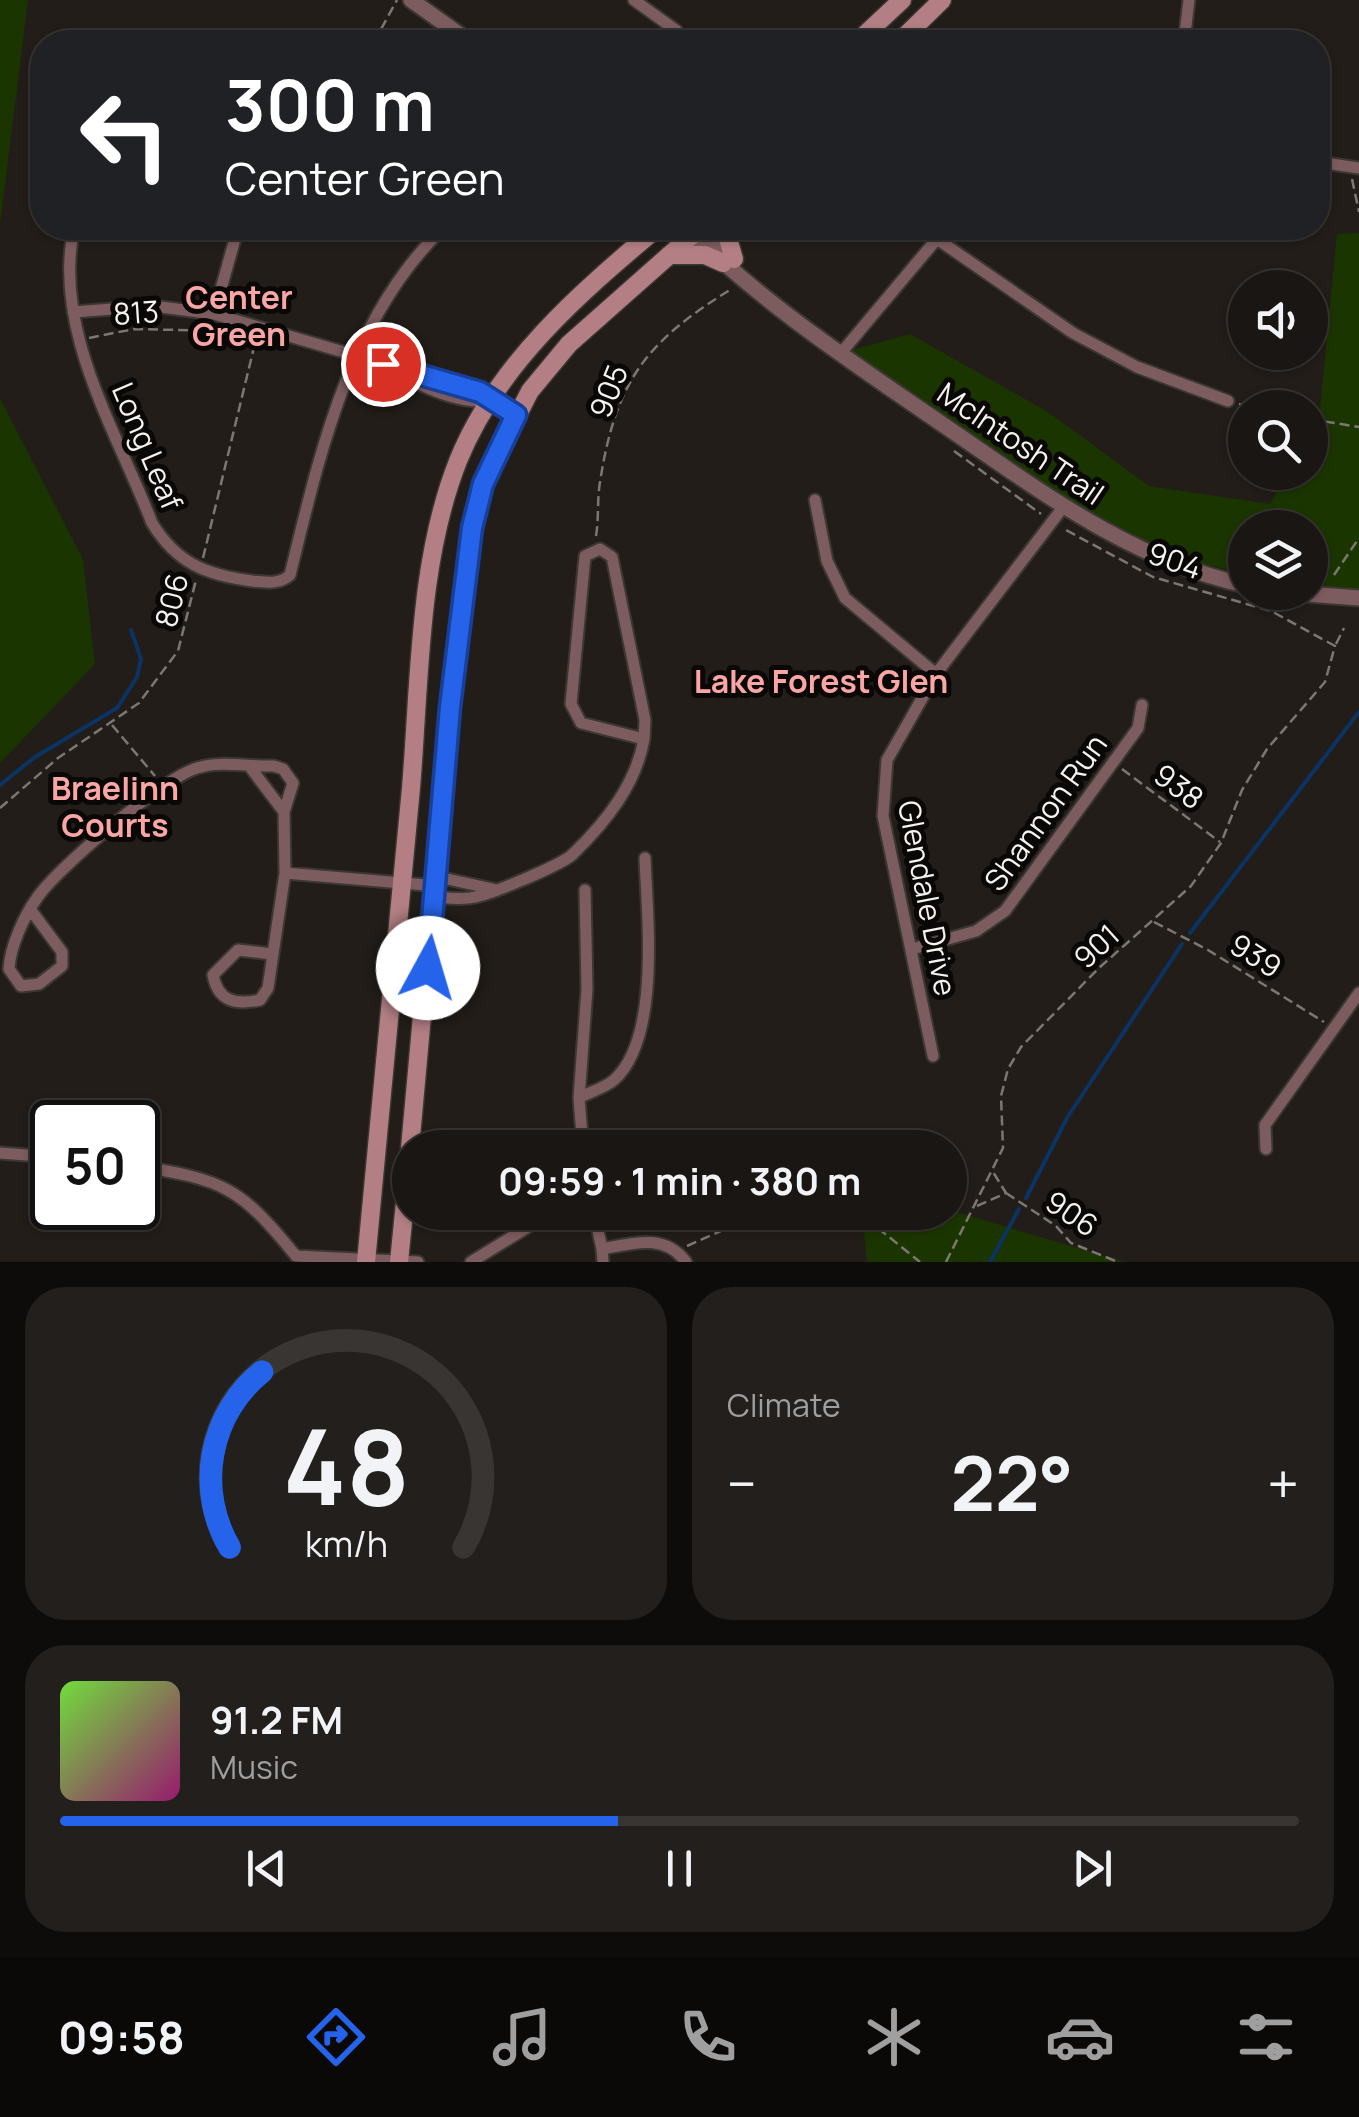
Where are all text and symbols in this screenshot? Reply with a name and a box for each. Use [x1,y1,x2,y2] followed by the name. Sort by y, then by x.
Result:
[225,56,435,152] text: 300 m
[60,70,190,200] icon: left
[225,147,504,209] text: Center Green
[1228,270,1328,610] map controls
[1228,270,1328,370] button: sound
[185,275,293,356] district label: Center Green
[112,290,160,334] street label: 813
[341,322,426,407] pin
[356,337,411,392] icon: arrive
[579,358,637,424] street label: 905
[930,372,1112,514] street label: McIntosh Trail
[103,376,193,516] street label: Long Leaf
[1228,390,1328,490] button: search
[1228,510,1328,610] button: layers
[1143,532,1207,588] street label: 904
[145,569,197,631] street label: 806
[694,659,948,703] district label: Lake Forest Glen
[974,725,1116,899] street label: Shannon Run
[1146,754,1212,818] street label: 938
[51,766,179,847] district label: Braelinn Courts
[889,797,967,999] street label: Glendale Drive
[1064,914,1128,978] street label: 901
[376,916,480,1020] position arrow
[1222,923,1290,987] street label: 939
[30,1100,160,1230] speed limit sign: 50
[498,1154,861,1206] text: 09:59 · 1 min · 380 m
[1038,1180,1106,1246] street label: 906
[727,1383,841,1427] text: Climate
[283,1394,409,1536] text: 48
[950,1431,1074,1534] text: 22°
[727,1445,757,1521] text: −
[1267,1445,1299,1521] text: +
[304,1519,388,1568] text: km/h
[210,1693,343,1745] text: 91.2 FM
[210,1745,298,1789] text: Music
[239,1841,294,1896] icon: previous
[652,1841,707,1896] icon: pause
[1065,1841,1120,1896] icon: next
[301,2002,371,2072] icon: directions
[487,2002,557,2072] icon: music
[673,2002,743,2072] icon: phone
[859,2002,929,2072] icon: climate
[1045,2002,1115,2072] icon: car
[1231,2002,1301,2072] icon: filters
[58,2006,185,2068] text: 09:58

